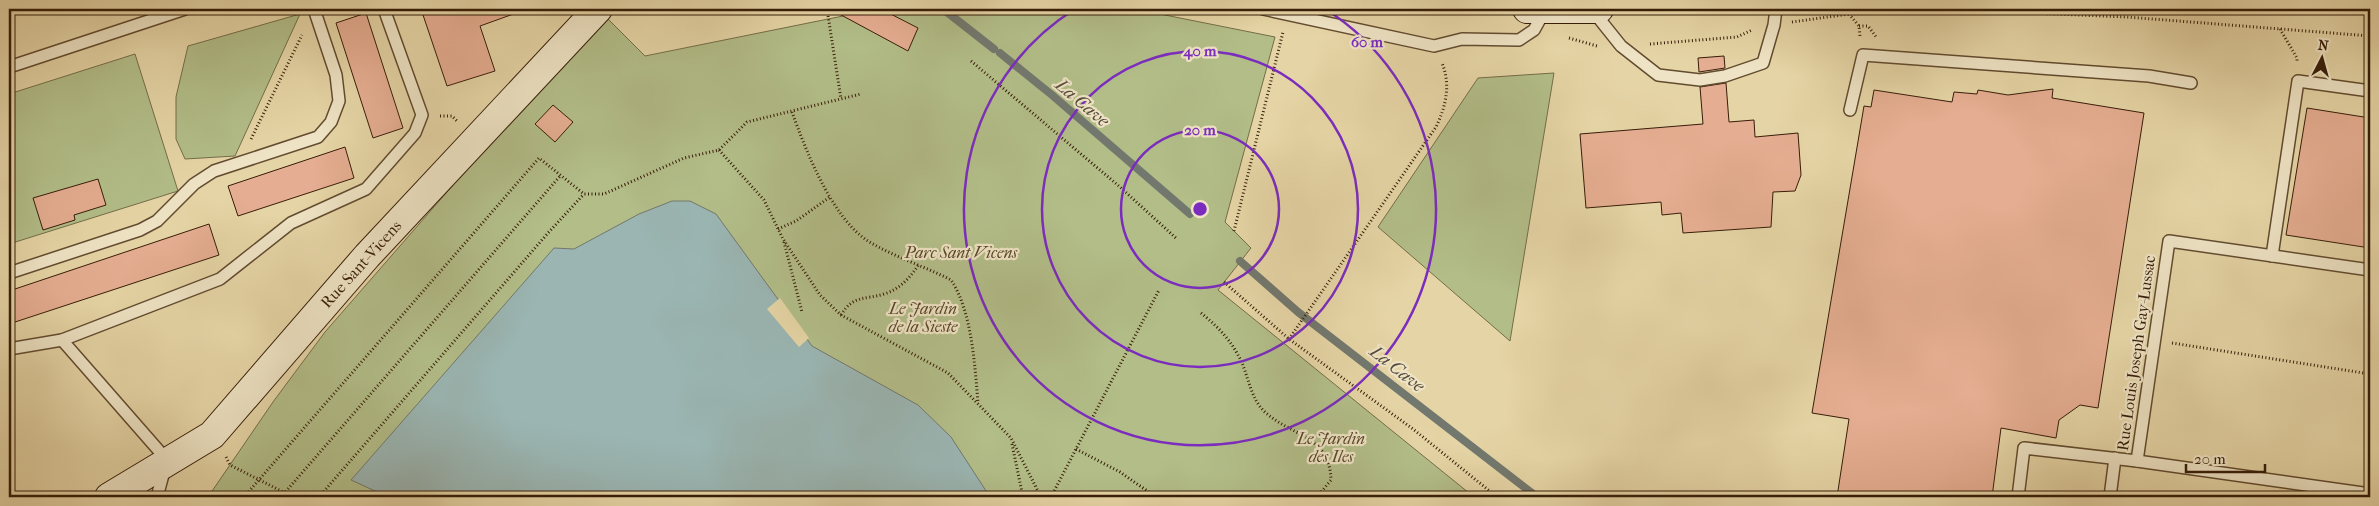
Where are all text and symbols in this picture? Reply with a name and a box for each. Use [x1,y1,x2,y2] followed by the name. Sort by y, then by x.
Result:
[2296,32,2346,82] north arrow
[1351,33,1384,51] text: 60 m
[2317,37,2330,55] text: N
[1183,42,1217,60] text: 40 m
[1049,73,1114,132] water label: La Cave
[1184,121,1216,139] text: 20 m
[1191,200,1209,218] centre of rings
[317,216,405,312] street label: Rue Sant-Vicens
[904,243,1018,262] park label: Parc Sant Vicens
[2113,254,2159,452] street label: Rue Louis Joseph Gay-Lussac
[888,299,958,336] park label: Le Jardin de la Sieste
[1364,340,1429,397] water label: La Cave
[1296,429,1365,466] park label: Le Jardin des Iles
[2186,441,2265,473] scale bar
[2194,450,2226,468] text: 20 m

